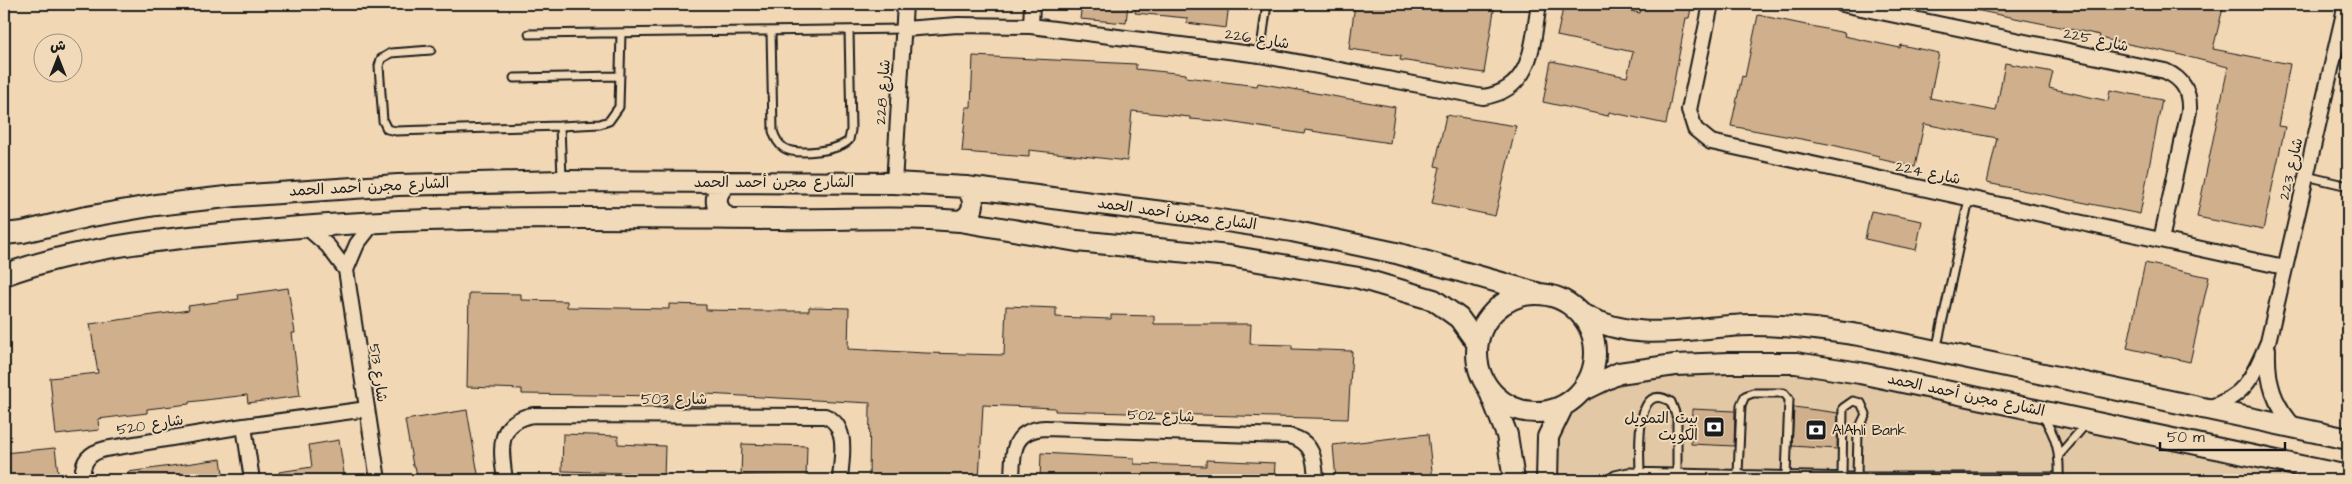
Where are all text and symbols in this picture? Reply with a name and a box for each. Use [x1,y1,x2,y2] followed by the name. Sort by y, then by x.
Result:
[2061,23,2131,57] street label: شارع 225
[1223,24,1291,54] street label: شارع 226
[32,32,82,82] north arrow
[50,36,66,56] text: ش
[870,59,896,125] street label: شارع 228
[2274,136,2308,202] street label: شارع 223
[1894,156,1962,190] street label: شارع 224
[288,172,450,202] street label: الشارع مجرن أحمد الحمد
[694,172,854,193] street label: الشارع مجرن أحمد الحمد
[1096,192,1258,236] street label: الشارع مجرن أحمد الحمد
[364,343,392,403] street label: شارع 513
[1885,368,2047,422] street label: الشارع مجرن أحمد الحمد
[641,389,707,410] street label: شارع 503
[1127,404,1195,428] street label: شارع 502
[1624,408,1698,446] place label: بيت التمويل الكويت
[115,409,185,441] street label: شارع 520
[1702,415,1726,439] bank icon: بيت التمويل الكويت
[1804,418,1828,442] bank icon: AlAhli Bank
[2160,419,2284,451] scale bar
[1832,420,1907,441] place label: AlAhli Bank
[2167,427,2205,448] text: 50 m

